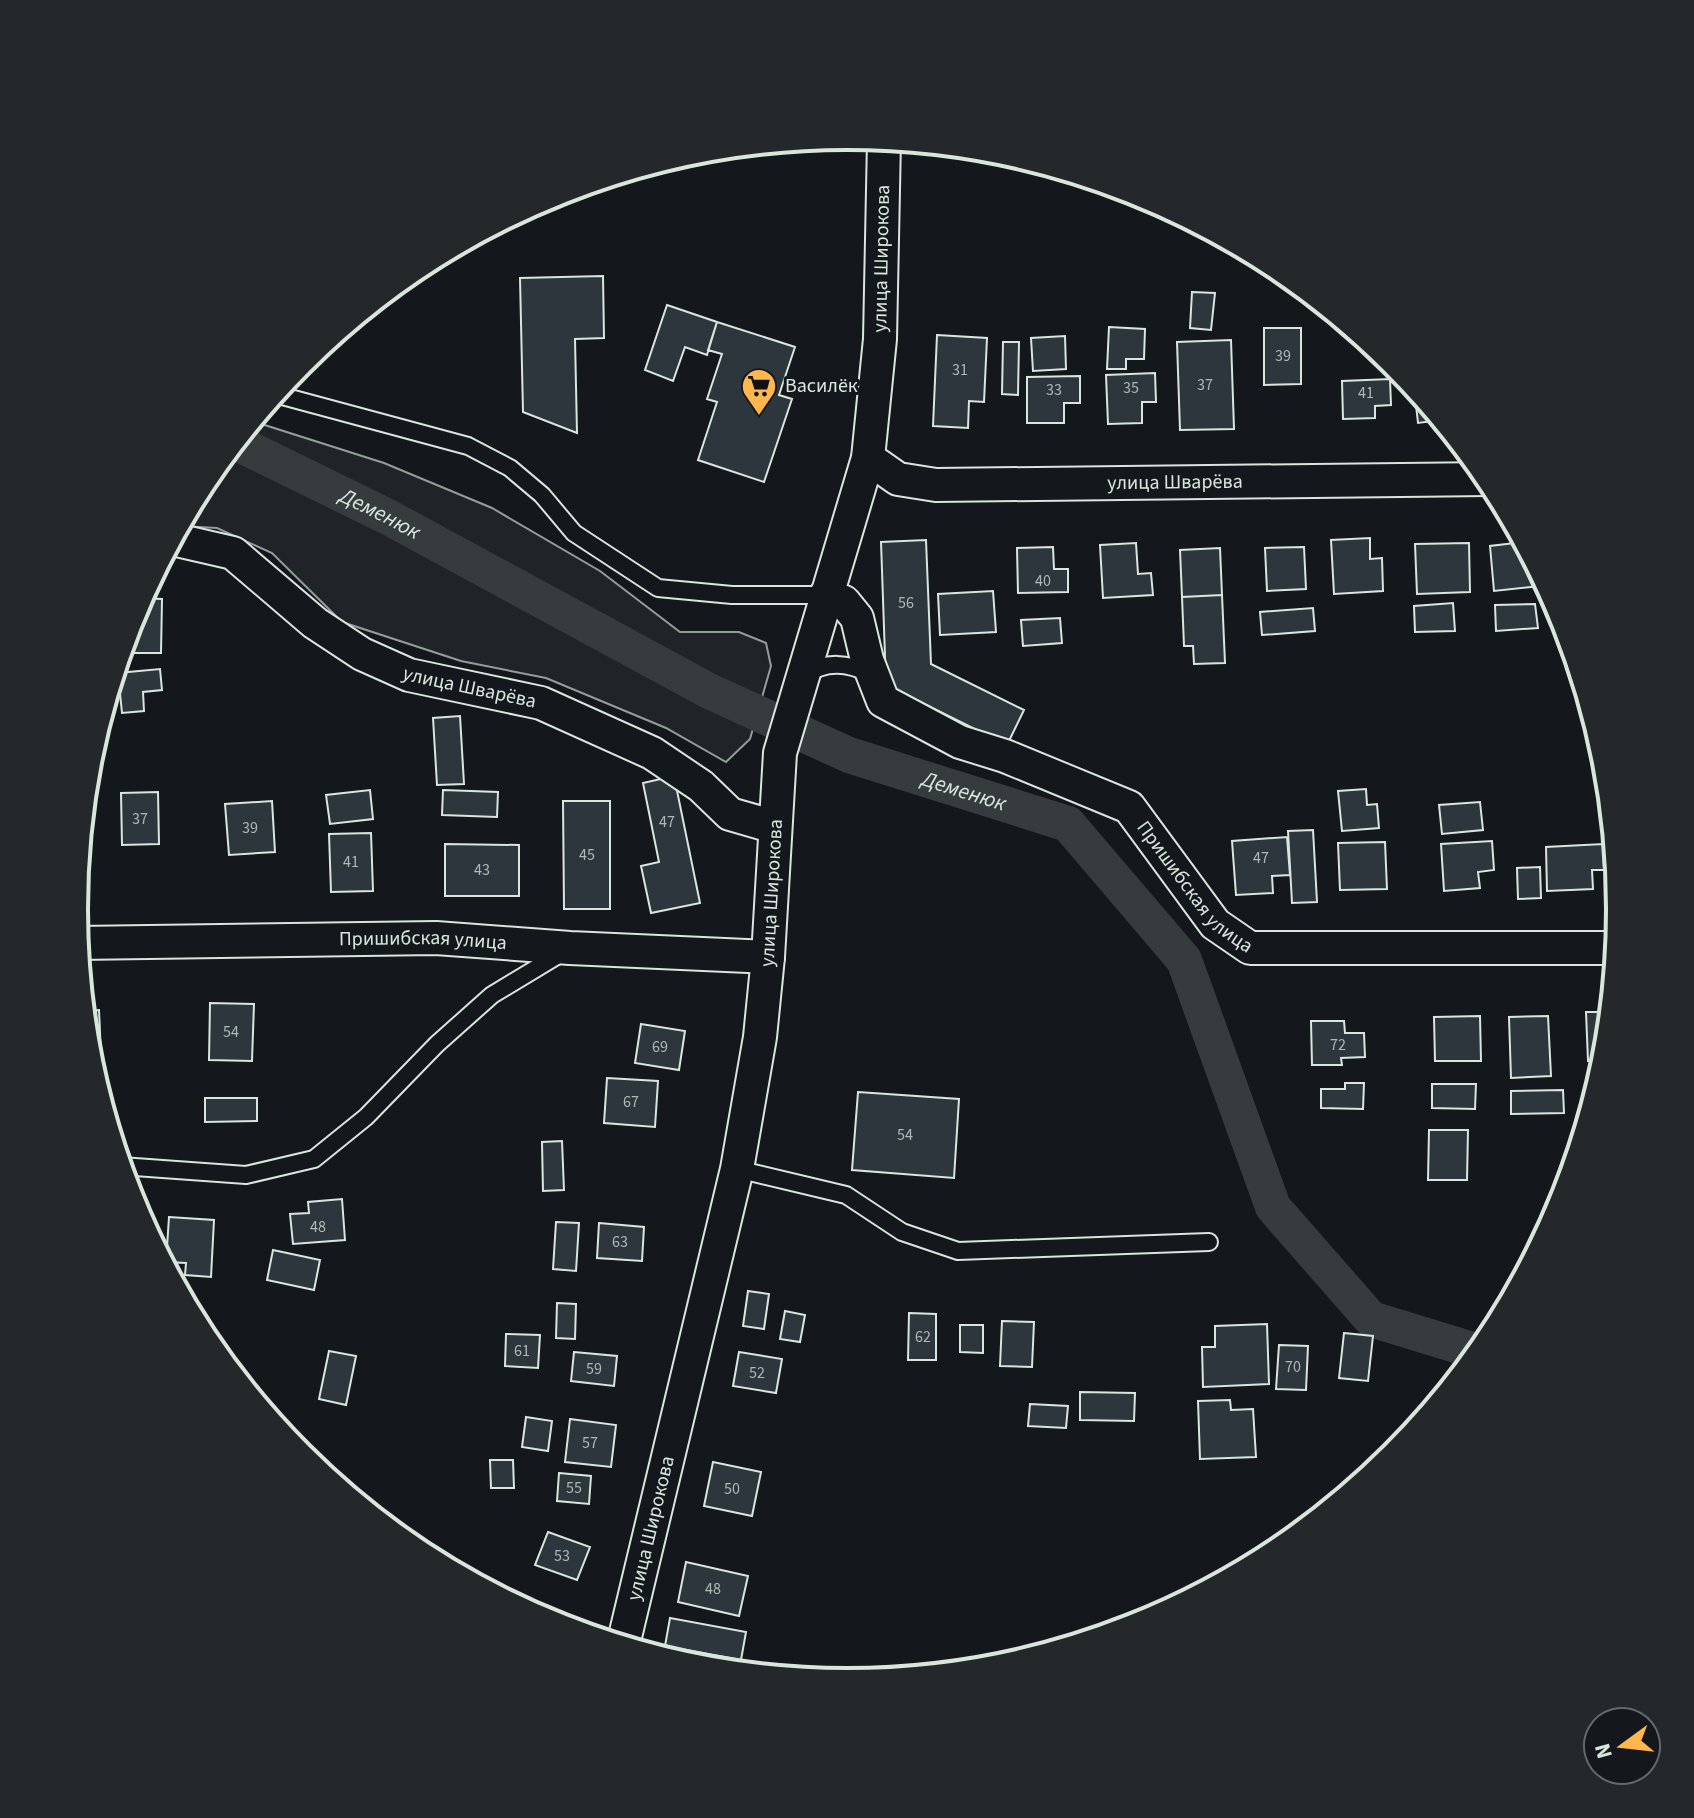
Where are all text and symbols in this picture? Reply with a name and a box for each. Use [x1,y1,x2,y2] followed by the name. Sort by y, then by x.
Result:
[866,184,897,333] street label: улица Широкова
[1275,345,1291,367] house number: 39
[952,359,968,381] house number: 31
[740,367,778,417] supermarket icon: Василёк
[785,372,858,400] place label: Василёк
[1197,374,1213,396] house number: 37
[1123,377,1139,399] house number: 35
[1046,379,1062,401] house number: 33
[1358,382,1374,404] house number: 41
[1107,468,1243,497] street label: улица Шварёва
[333,479,427,548] water label: Деменюк
[1035,570,1051,592] house number: 40
[898,592,914,614] house number: 56
[398,660,539,716] street label: улица Шварёва
[916,762,1011,820] water label: Деменюк
[132,808,148,830] house number: 37
[659,811,675,833] house number: 47
[1130,815,1259,960] street label: Пришибская улица
[242,817,258,839] house number: 39
[753,818,790,968] street label: улица Широкова
[579,844,595,866] house number: 45
[1253,847,1269,869] house number: 47
[343,851,359,873] house number: 41
[474,859,490,881] house number: 43
[339,924,508,957] street label: Пришибская улица
[223,1021,239,1043] house number: 54
[1330,1034,1346,1056] house number: 72
[652,1036,668,1058] house number: 69
[623,1091,639,1113] house number: 67
[897,1124,913,1146] house number: 54
[310,1216,326,1238] house number: 48
[612,1231,628,1253] house number: 63
[915,1326,931,1348] house number: 62
[514,1340,530,1362] house number: 61
[1285,1356,1301,1378] house number: 70
[586,1358,602,1380] house number: 59
[749,1362,765,1384] house number: 52
[582,1432,598,1454] house number: 57
[620,1453,682,1604] street label: улица Широкова
[566,1477,582,1499] house number: 55
[724,1478,740,1500] house number: 50
[554,1545,570,1567] house number: 53
[705,1578,721,1600] house number: 48
[1582,1706,1662,1786] north arrow
[1586,1740,1621,1762] text: N

